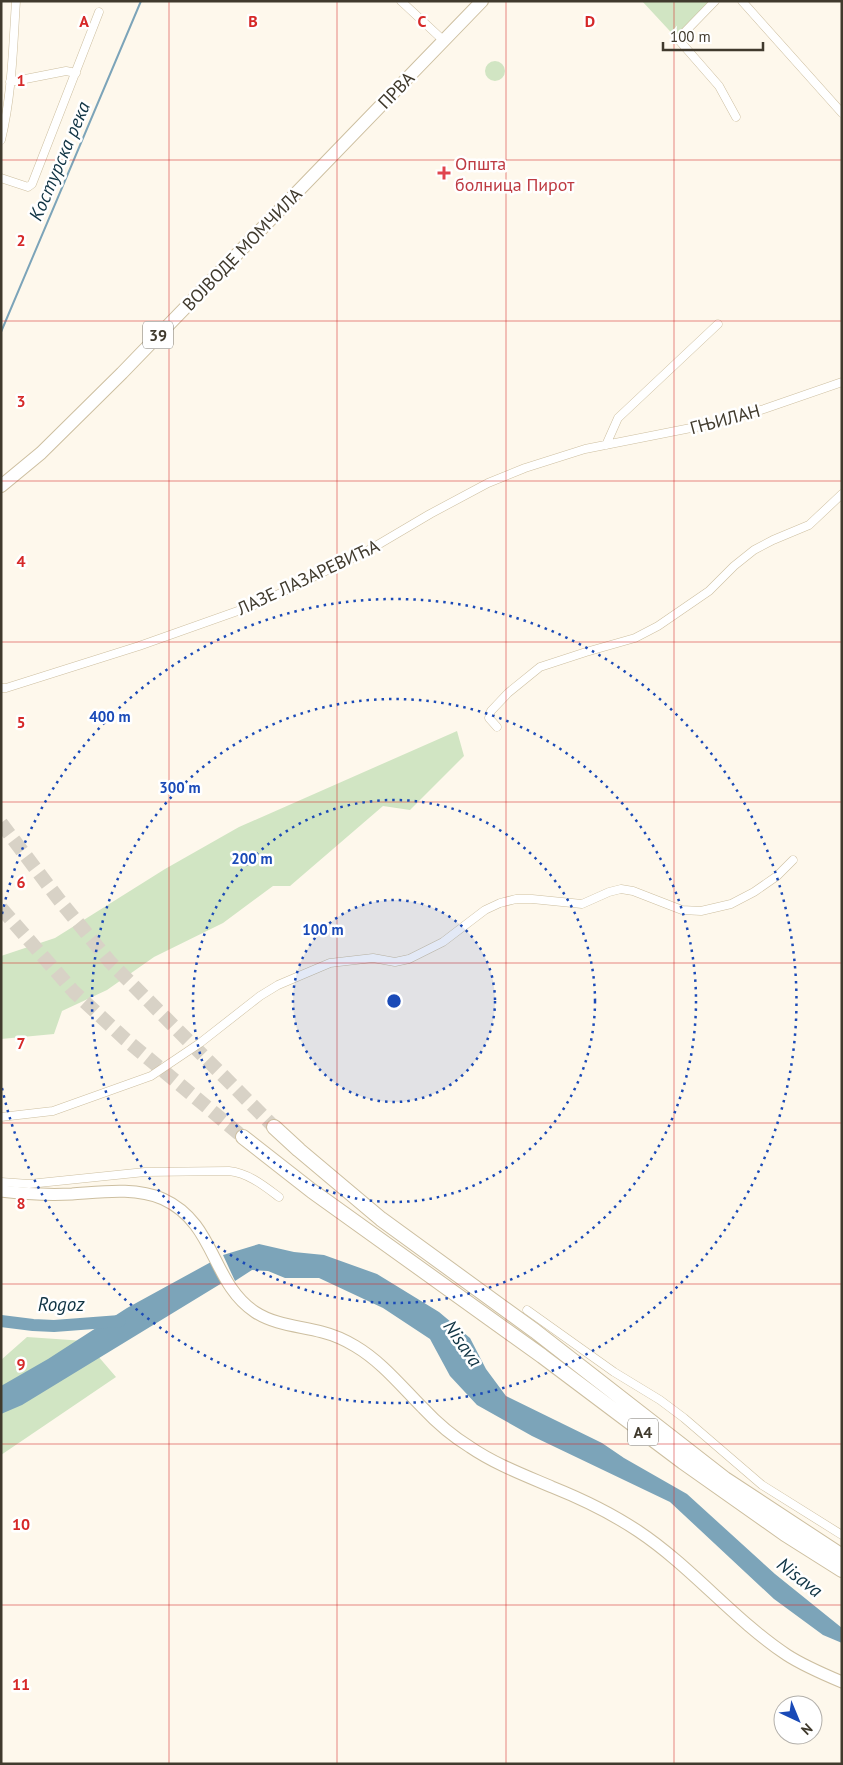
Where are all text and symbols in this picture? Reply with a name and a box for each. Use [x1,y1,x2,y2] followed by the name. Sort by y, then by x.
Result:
[79,11,89,31] text: A
[248,11,258,31] text: B
[418,11,427,31] text: C
[585,11,595,31] text: D
[663,20,763,52] scale bar
[670,27,711,46] text: 100 m
[373,66,420,113] street label: ПРВА
[16,70,26,90] text: 1
[23,97,95,224] water label: Костурска река
[455,152,575,196] place label: Општа болница Пирот
[437,166,451,180] marker: Општа болница Пирот
[177,182,307,315] street label: ВОЈВОДЕ МОМЧИЛА
[16,230,26,250] text: 2
[143,322,173,348] road number: 39
[16,391,26,411] text: 3
[687,399,763,439] street label: ГЊИЛАН
[232,534,383,620] street label: ЛАЗЕ ЛАЗАРЕВИЋА
[16,551,26,571] text: 4
[89,707,131,726] text: 400 m
[16,712,26,732] text: 5
[159,778,201,797] text: 300 m
[231,849,273,868] text: 200 m
[16,872,26,892] text: 6
[302,920,344,939] text: 100 m
[385,992,403,1010] centre of rings
[16,1033,26,1053] text: 7
[16,1193,26,1213] text: 8
[38,1292,85,1316] water label: Rogoz
[438,1315,488,1372] water label: Nisava
[16,1354,26,1374] text: 9
[628,1418,658,1445] road number: A4
[12,1514,30,1534] text: 10
[772,1552,828,1603] water label: Nisava
[12,1674,30,1694] text: 11
[773,1695,823,1745] north arrow
[797,1720,817,1739] text: N

